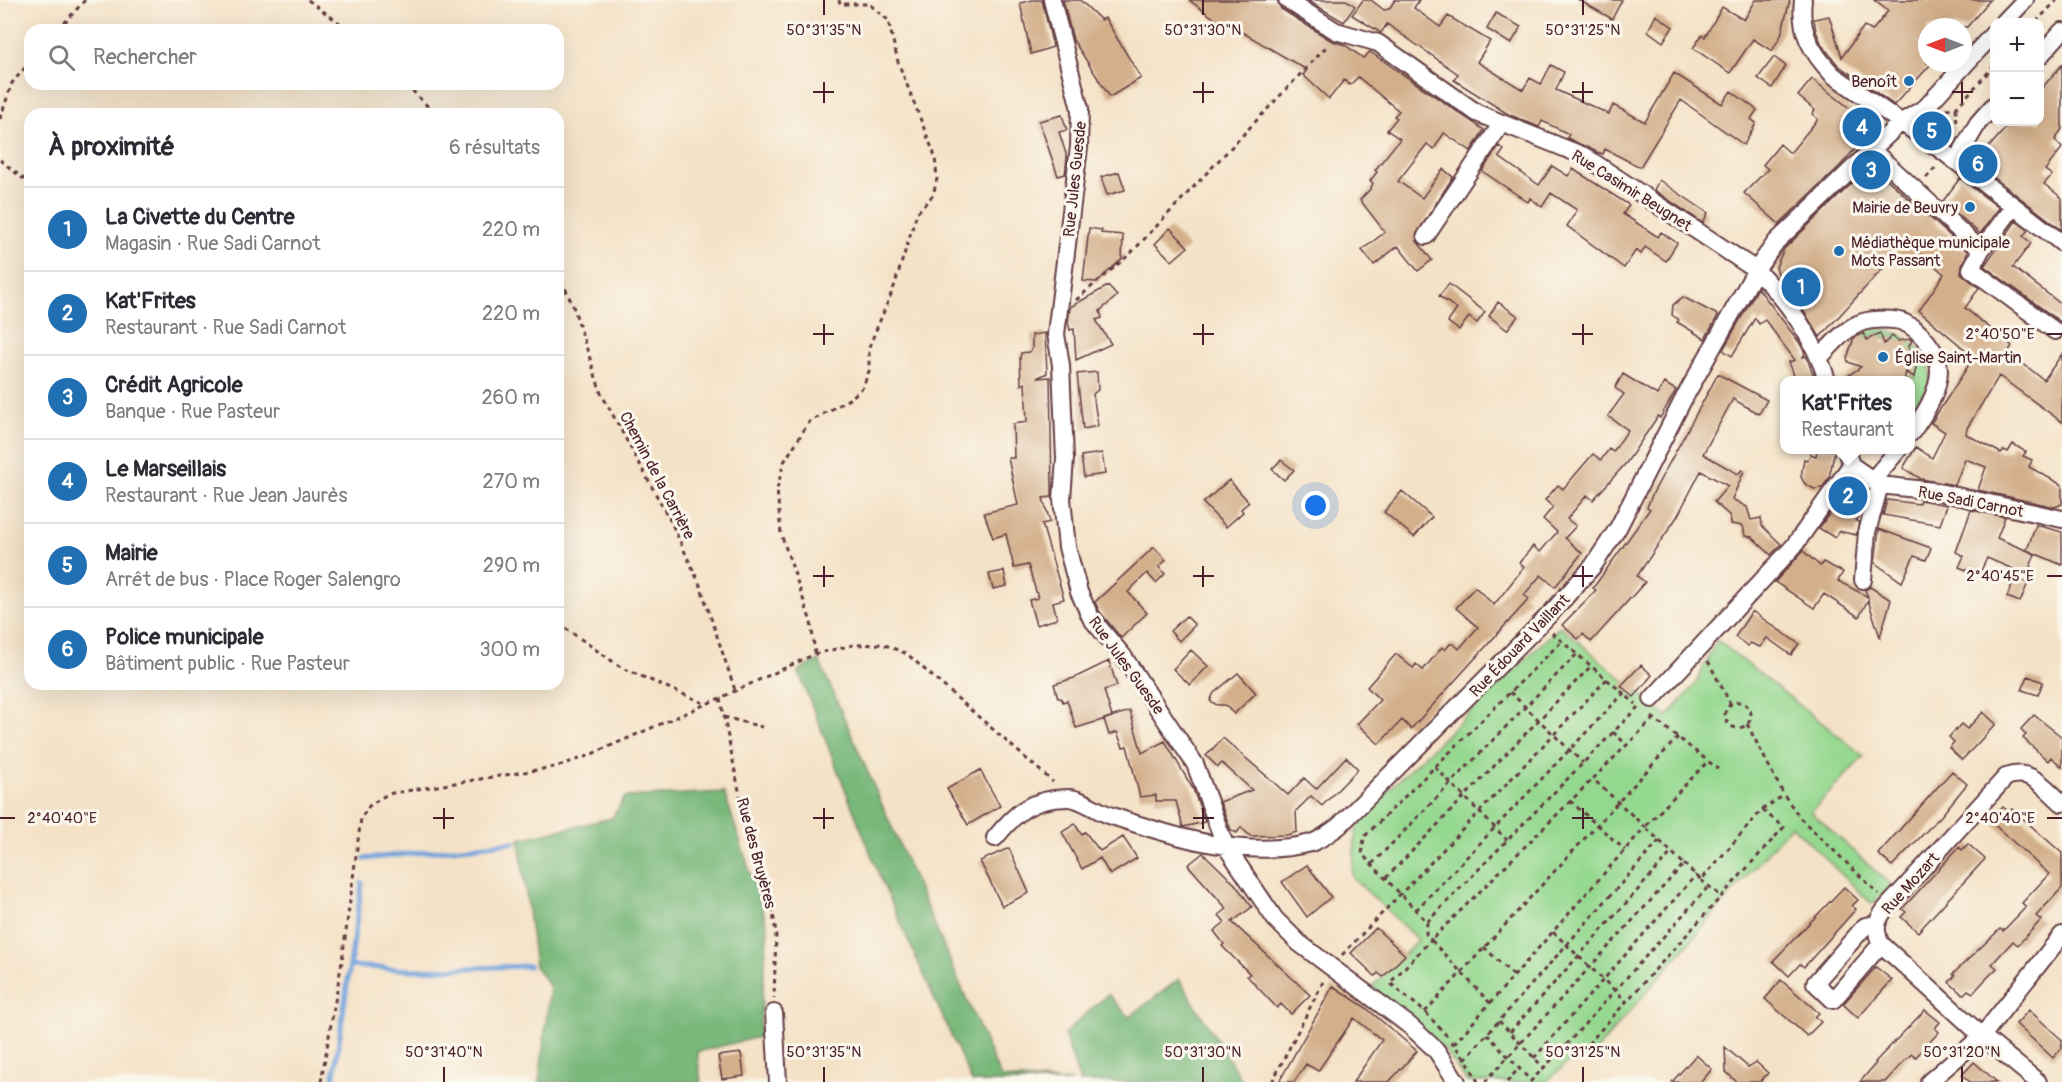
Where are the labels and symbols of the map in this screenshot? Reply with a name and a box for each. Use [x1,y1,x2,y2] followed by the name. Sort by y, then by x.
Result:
[1918,18,1972,72] north arrow
[787,21,861,40] text: 50°31'35"N
[1165,21,1242,40] text: 50°31'30"N
[1546,21,1620,40] text: 50°31'25"N
[1851,72,1898,92] place label: Benoît
[1902,74,1916,88] marker: Benoît
[1842,104,1882,150] pin: 4
[1912,108,1952,154] pin: 5
[1059,120,1091,238] street label: Rue Jules Guesde
[1958,142,1998,186] pin: 6
[1568,146,1696,236] street label: Rue Casimir Beugnet
[1852,148,1890,192] pin: 3
[1852,198,1958,218] place label: Mairie de Beuvry
[1963,200,1977,214] marker: Mairie de Beuvry
[1851,233,2010,271] place label: Médiathèque municipale Mots Passant
[1832,244,1846,258] marker: Médiathèque municipale Mots Passant
[1782,264,1820,310] pin: 1
[1965,325,2035,344] text: 2°40'50"E
[1895,348,2022,368] place label: Église Saint-Martin
[1876,350,1890,364] marker: Église Saint-Martin
[615,408,699,543] street label: Chemin de la Carrière
[1828,474,1868,518] pin: 2
[1916,482,2026,522] street label: Rue Sadi Carnot
[1301,491,1330,520] your location
[1966,567,2034,586] text: 2°40'45"E
[1465,590,1574,701] street label: Rue Édouard Vaillant
[1084,613,1169,719] street label: Rue Jules Guesde
[732,796,780,911] street label: Rue des Bruyères
[27,809,97,828] text: 2°40'40"E
[1965,809,2035,828] text: 2°40'40"E
[1878,848,1944,919] street label: Rue Mozart
[405,1043,483,1062] text: 50°31'40"N
[787,1043,861,1062] text: 50°31'35"N
[1165,1043,1242,1062] text: 50°31'30"N
[1546,1043,1620,1062] text: 50°31'25"N
[1923,1043,2001,1062] text: 50°31'20"N

